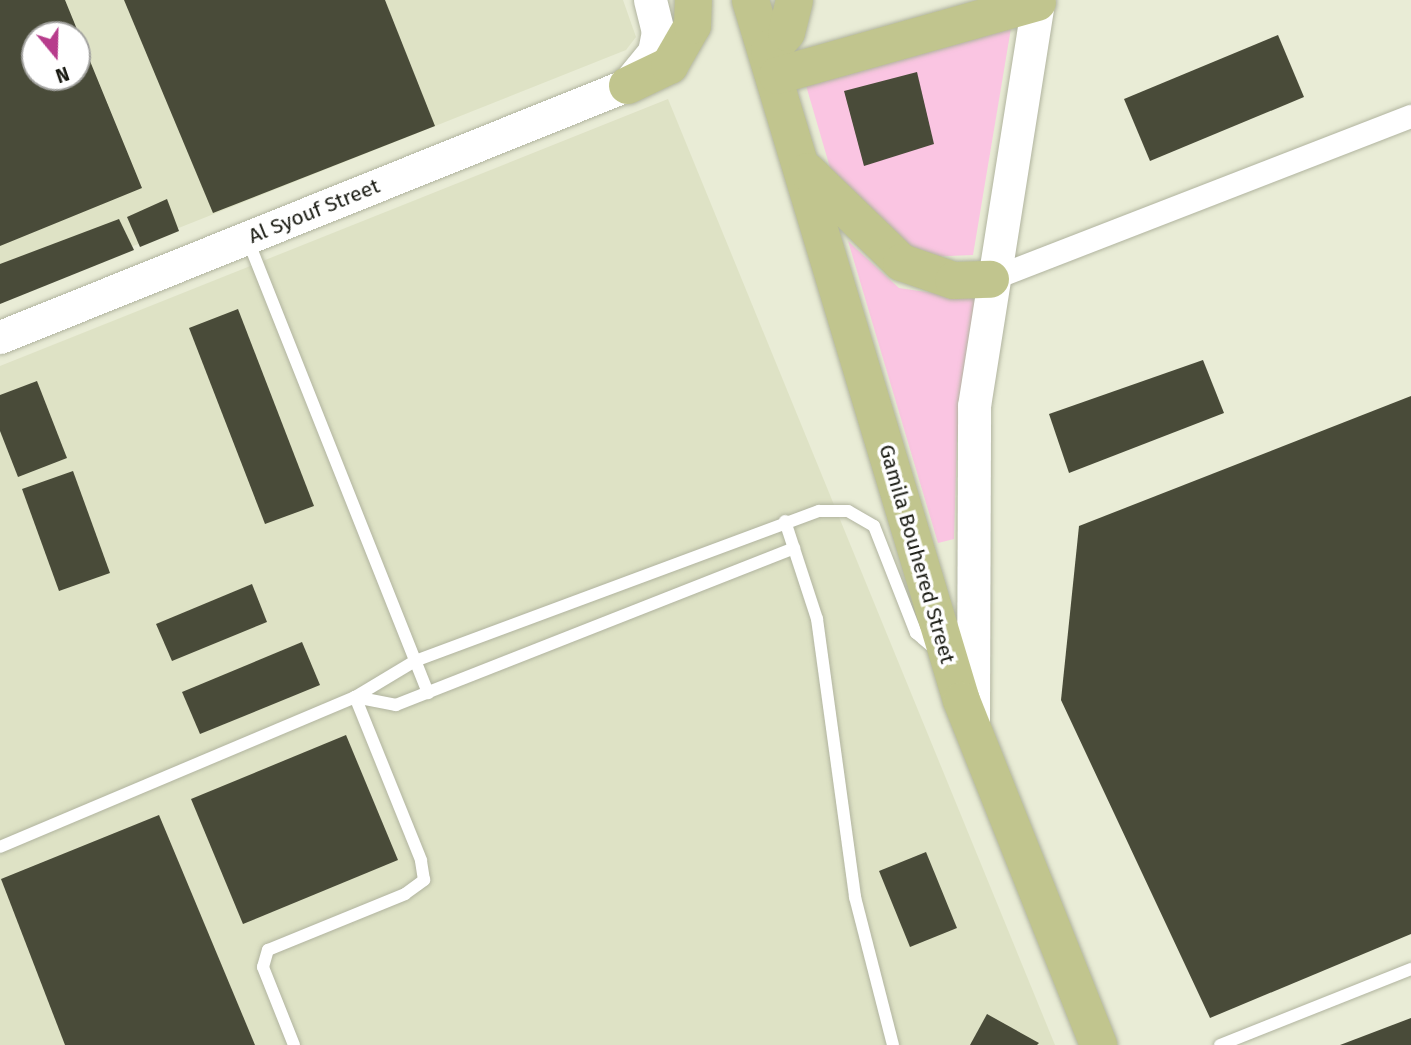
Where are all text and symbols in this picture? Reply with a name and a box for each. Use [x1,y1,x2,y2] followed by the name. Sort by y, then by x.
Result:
[21,21,91,91] north arrow
[53,62,72,87] text: N
[245,173,383,249] street label: Al Syouf Street
[874,442,960,666] street label: Gamila Bouhered Street

